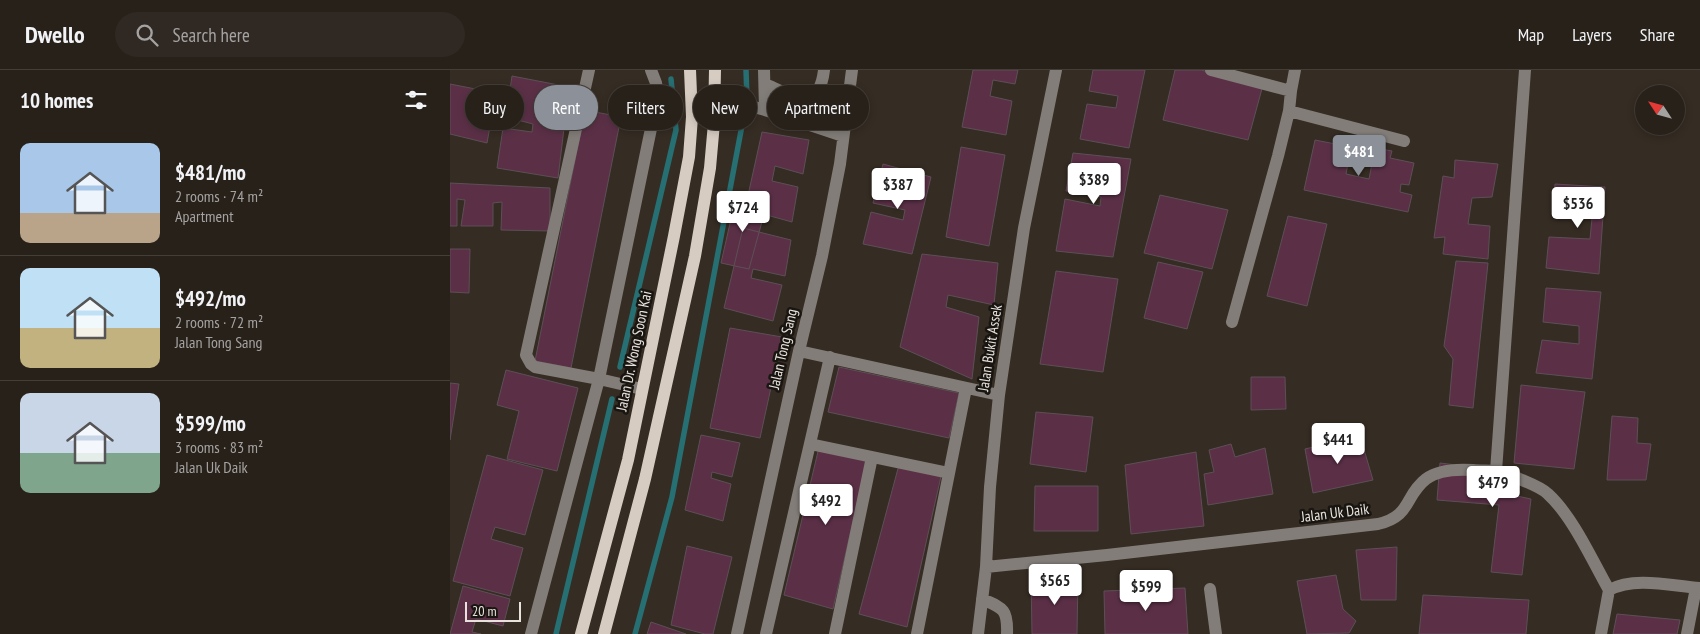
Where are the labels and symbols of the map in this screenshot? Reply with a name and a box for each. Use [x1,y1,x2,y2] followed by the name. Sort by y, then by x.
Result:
[1635,85,1685,135] north arrow
[1329,134,1389,177] pin: $481
[1064,162,1124,205] pin: $389
[868,168,928,210] pin: $387
[1548,186,1608,229] pin: $536
[713,190,773,233] pin: $724
[611,289,656,414] street label: Jalan Dr. Wong Soon Kai
[973,303,1006,394] street label: Jalan Bukit Assek
[764,307,801,392] street label: Jalan Tong Sang
[1308,422,1368,465] pin: $441
[1463,466,1523,508] pin: $479
[796,484,856,526] pin: $492
[1299,499,1370,526] street label: Jalan Uk Daik
[1025,564,1085,606] pin: $565
[1116,570,1176,612] pin: $599
[465,599,521,622] scale bar

